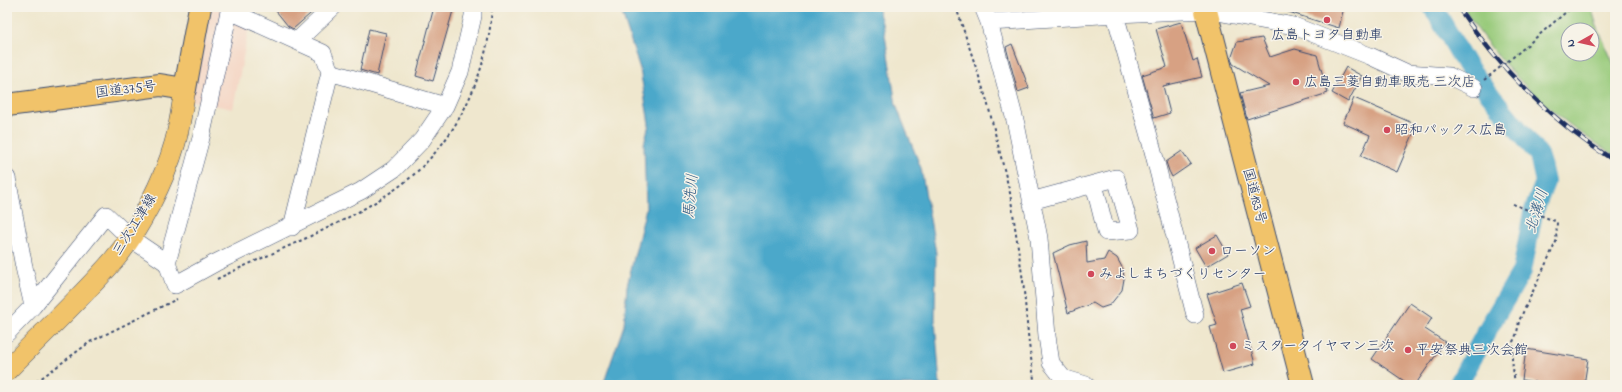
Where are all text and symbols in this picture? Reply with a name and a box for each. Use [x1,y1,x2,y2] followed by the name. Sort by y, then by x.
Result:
[1322,15,1332,25] marker: 広島トヨタ自動車
[1560,22,1600,62] north arrow
[1271,25,1383,46] place label: 広島トヨタ自動車
[1563,38,1580,48] text: N
[1304,72,1476,93] place label: 広島三菱自動車販売 三次店
[94,76,158,104] street label: 国道375号
[1291,77,1301,87] marker: 広島三菱自動車販売 三次店
[1395,120,1507,141] place label: 昭和パックス広島
[1382,125,1392,135] marker: 昭和パックス広島
[1236,166,1272,226] street label: 国道183号
[678,173,704,219] water label: 馬洗川
[1520,186,1554,236] water label: 北溝川
[108,190,162,260] street label: 三次江津線
[1220,241,1276,262] place label: ローソン
[1207,246,1217,256] marker: ローソン
[1099,264,1266,285] place label: みよしまちづくりセンター
[1086,269,1096,279] marker: みよしまちづくりセンター
[1241,336,1394,357] place label: ミスタータイヤマン三次
[1416,340,1528,361] place label: 平安祭典三次会館
[1228,341,1238,351] marker: ミスタータイヤマン三次
[1403,345,1413,355] marker: 平安祭典三次会館

